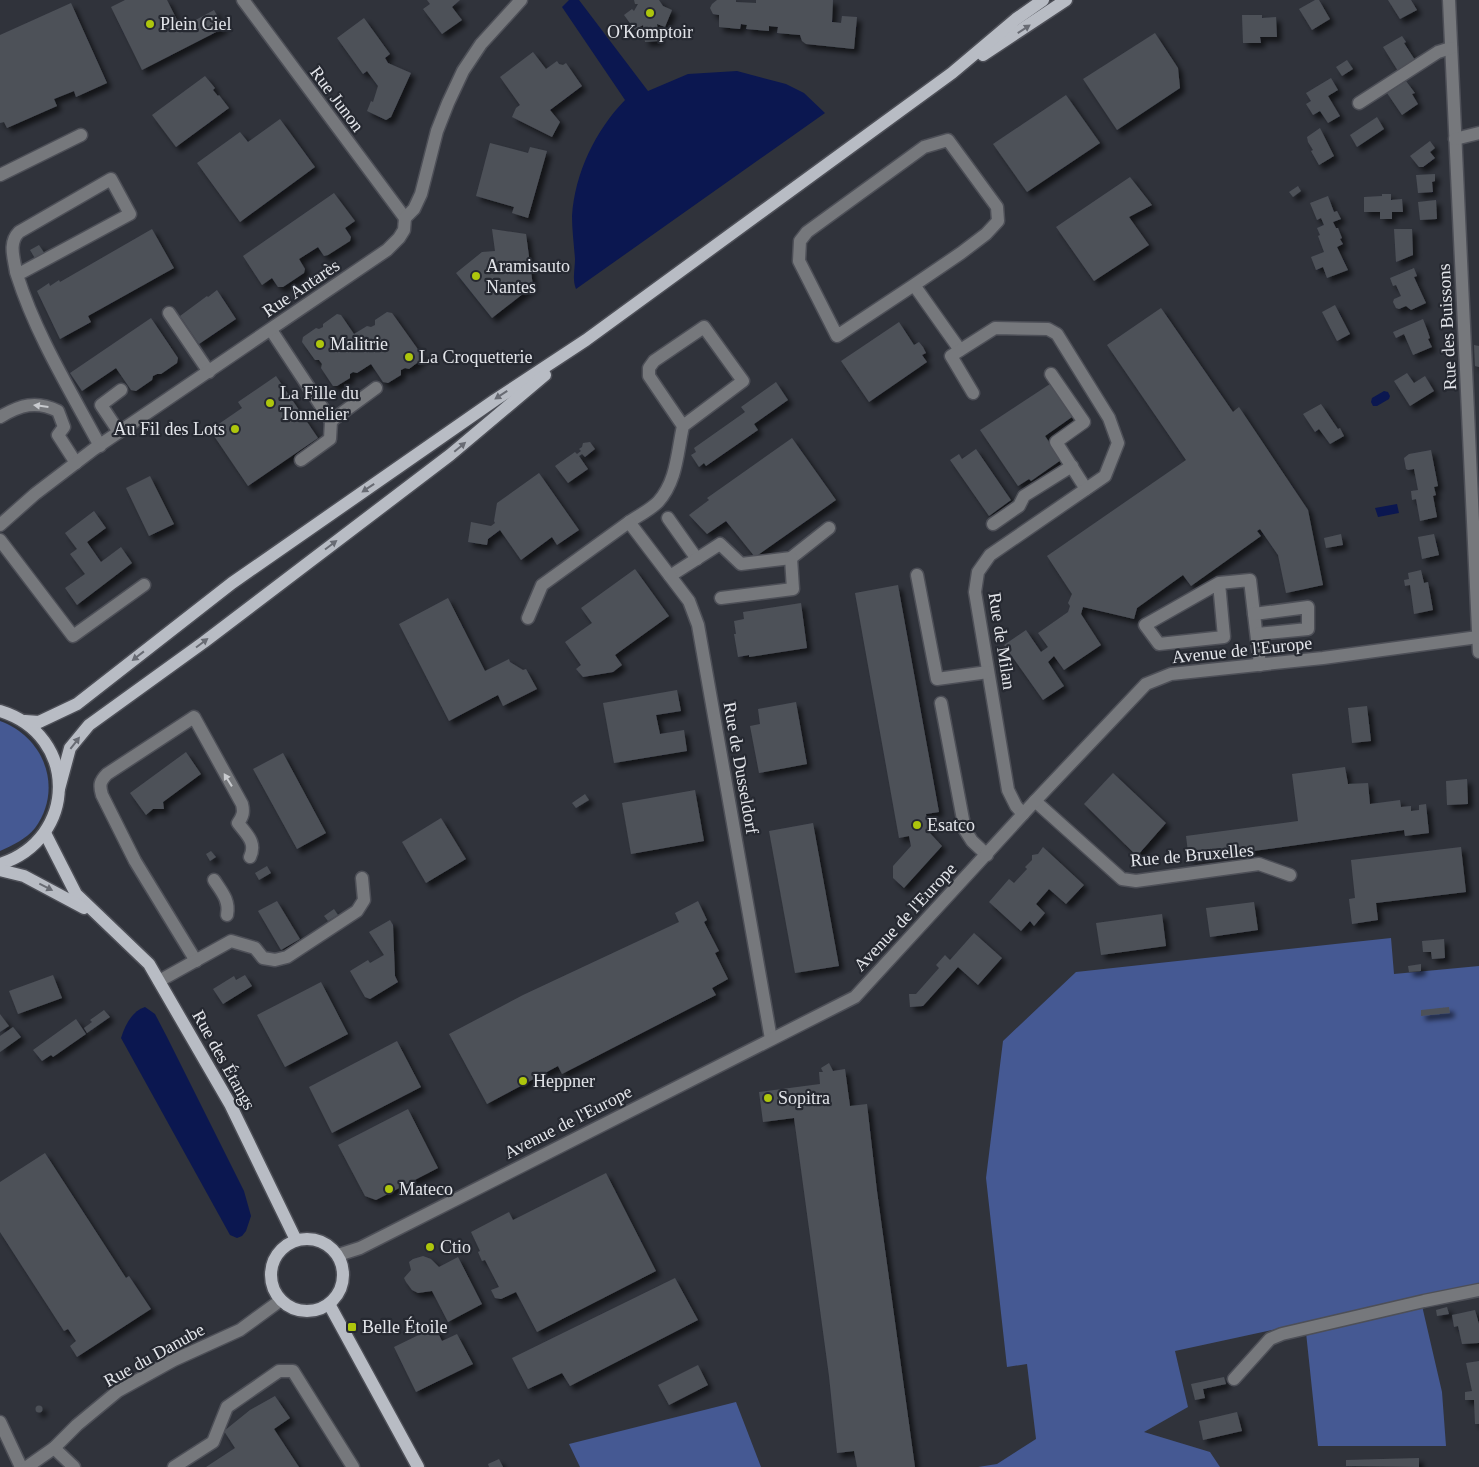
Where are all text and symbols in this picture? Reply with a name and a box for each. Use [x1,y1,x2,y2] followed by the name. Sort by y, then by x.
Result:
[644,7,656,19] marker: O'Komptoir
[160,14,232,34] place label: Plein Ciel
[144,18,156,30] marker: Plein Ciel
[607,22,693,42] place label: O'Komptoir
[1017,25,1030,34] one-way arrow
[306,62,368,136] street label: Rue Junon
[259,255,343,321] street label: Rue Antarès
[486,256,570,297] place label: Aramisauto Nantes
[1434,263,1460,391] street label: Rue des Buissons
[470,270,482,282] marker: Aramisauto Nantes
[330,334,388,354] place label: Malitrie
[314,338,326,350] marker: Malitrie
[419,347,532,367] place label: La Croquetterie
[403,351,415,363] marker: La Croquetterie
[280,383,359,424] place label: La Fille du Tonnelier
[494,391,508,400] one-way arrow
[264,397,276,409] marker: La Fille du Tonnelier
[33,402,49,410] one-way arrow
[113,419,225,439] place label: Au Fil des Lots
[229,423,241,435] marker: Au Fil des Lots
[454,441,467,452] one-way arrow
[361,483,374,493] one-way arrow
[324,540,338,550] one-way arrow
[984,591,1020,691] street label: Rue de Milan
[1171,633,1313,667] street label: Avenue de l'Europe
[195,638,208,649] one-way arrow
[132,651,145,662] one-way arrow
[720,700,762,836] street label: Rue de Dusseldorf
[69,737,80,750] one-way arrow
[223,773,233,786] one-way arrow
[927,815,975,835] place label: Esatco
[911,819,923,831] marker: Esatco
[1129,840,1255,870] street label: Rue de Bruxelles
[850,859,960,975] street label: Avenue de l'Europe
[38,883,53,891] one-way arrow
[188,1006,261,1113] street label: Rue des Étangs
[533,1071,595,1091] place label: Heppner
[517,1075,529,1087] marker: Heppner
[501,1081,635,1163] street label: Avenue de l'Europe
[778,1088,830,1108] place label: Sopitra
[762,1092,774,1104] marker: Sopitra
[399,1179,453,1199] place label: Mateco
[383,1183,395,1195] marker: Mateco
[440,1237,471,1257] place label: Ctio
[424,1241,436,1253] marker: Ctio
[362,1316,447,1337] place label: Belle Étoile
[100,1319,208,1391] street label: Rue du Danube
[346,1321,358,1333] marker: Belle Étoile

